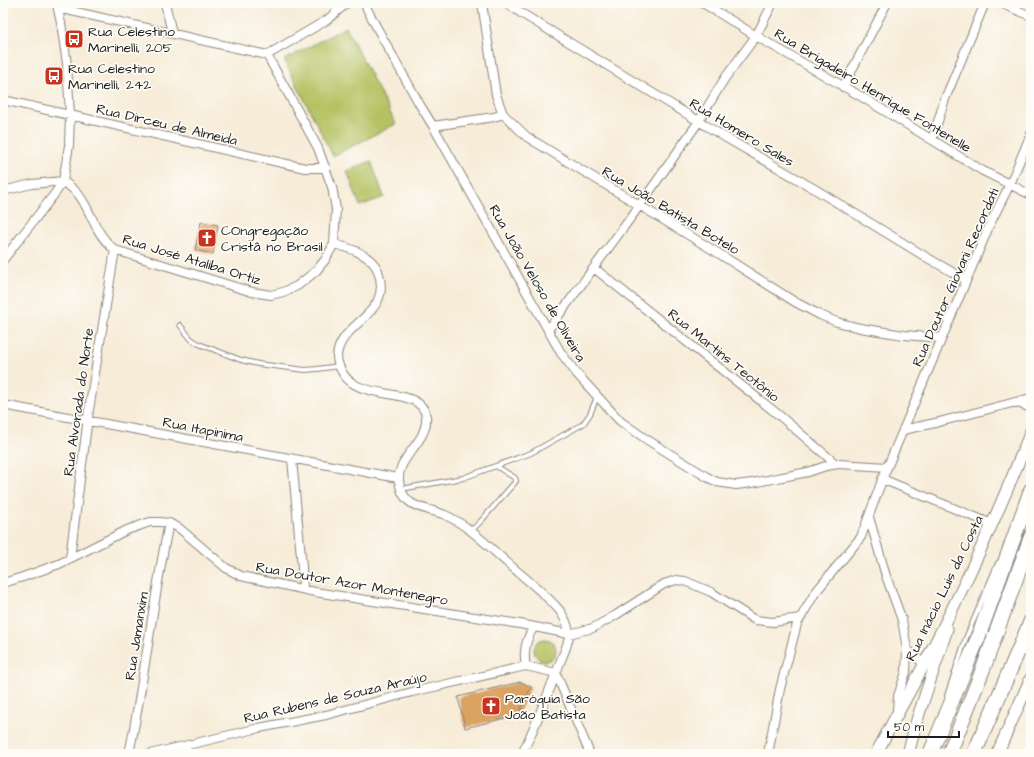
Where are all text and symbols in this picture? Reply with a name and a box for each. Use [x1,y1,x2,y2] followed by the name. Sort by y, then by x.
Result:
[88,22,175,58] place label: Rua Celestino Marinelli, 205
[770,24,975,158] street label: Rua Brigadeiro Henrique Fontenelle
[63,28,85,50] bus stop icon: Rua Celestino Marinelli, 205
[68,59,155,95] place label: Rua Celestino Marinelli, 242
[43,65,65,87] bus stop icon: Rua Celestino Marinelli, 242
[685,94,798,172] street label: Rua Homero Sales
[94,99,239,151] street label: Rua Dirceu de Almeida
[598,162,743,260] street label: Rua João Batista Botelo
[907,185,1004,370] street label: Rua Doutor Giovani Recordati
[484,201,590,366] street label: Rua João Veloso de Oliveira
[221,221,323,257] place label: COngregação Cristâ no Brasil
[196,227,218,249] church icon: COngregação Cristâ no Brasil
[120,229,263,291] street label: Rua José Ataliba Ortiz
[663,304,784,407] street label: Rua Martins Teotônio
[59,326,99,477] street label: Rua Alvorada do Norte
[161,412,245,448] street label: Rua Itapinima
[901,512,989,665] street label: Rua Inácio Luis da Costa
[254,557,450,611] street label: Rua Doutor Azor Montenegro
[120,591,154,682] street label: Rua Jamanxim
[242,667,429,729] street label: Rua Rubens de Souza Araújo
[505,689,590,725] place label: Paróquia São João Batista
[480,695,502,717] church icon: Paróquia São João Batista
[888,713,959,739] scale bar
[894,719,925,736] text: 50 m

